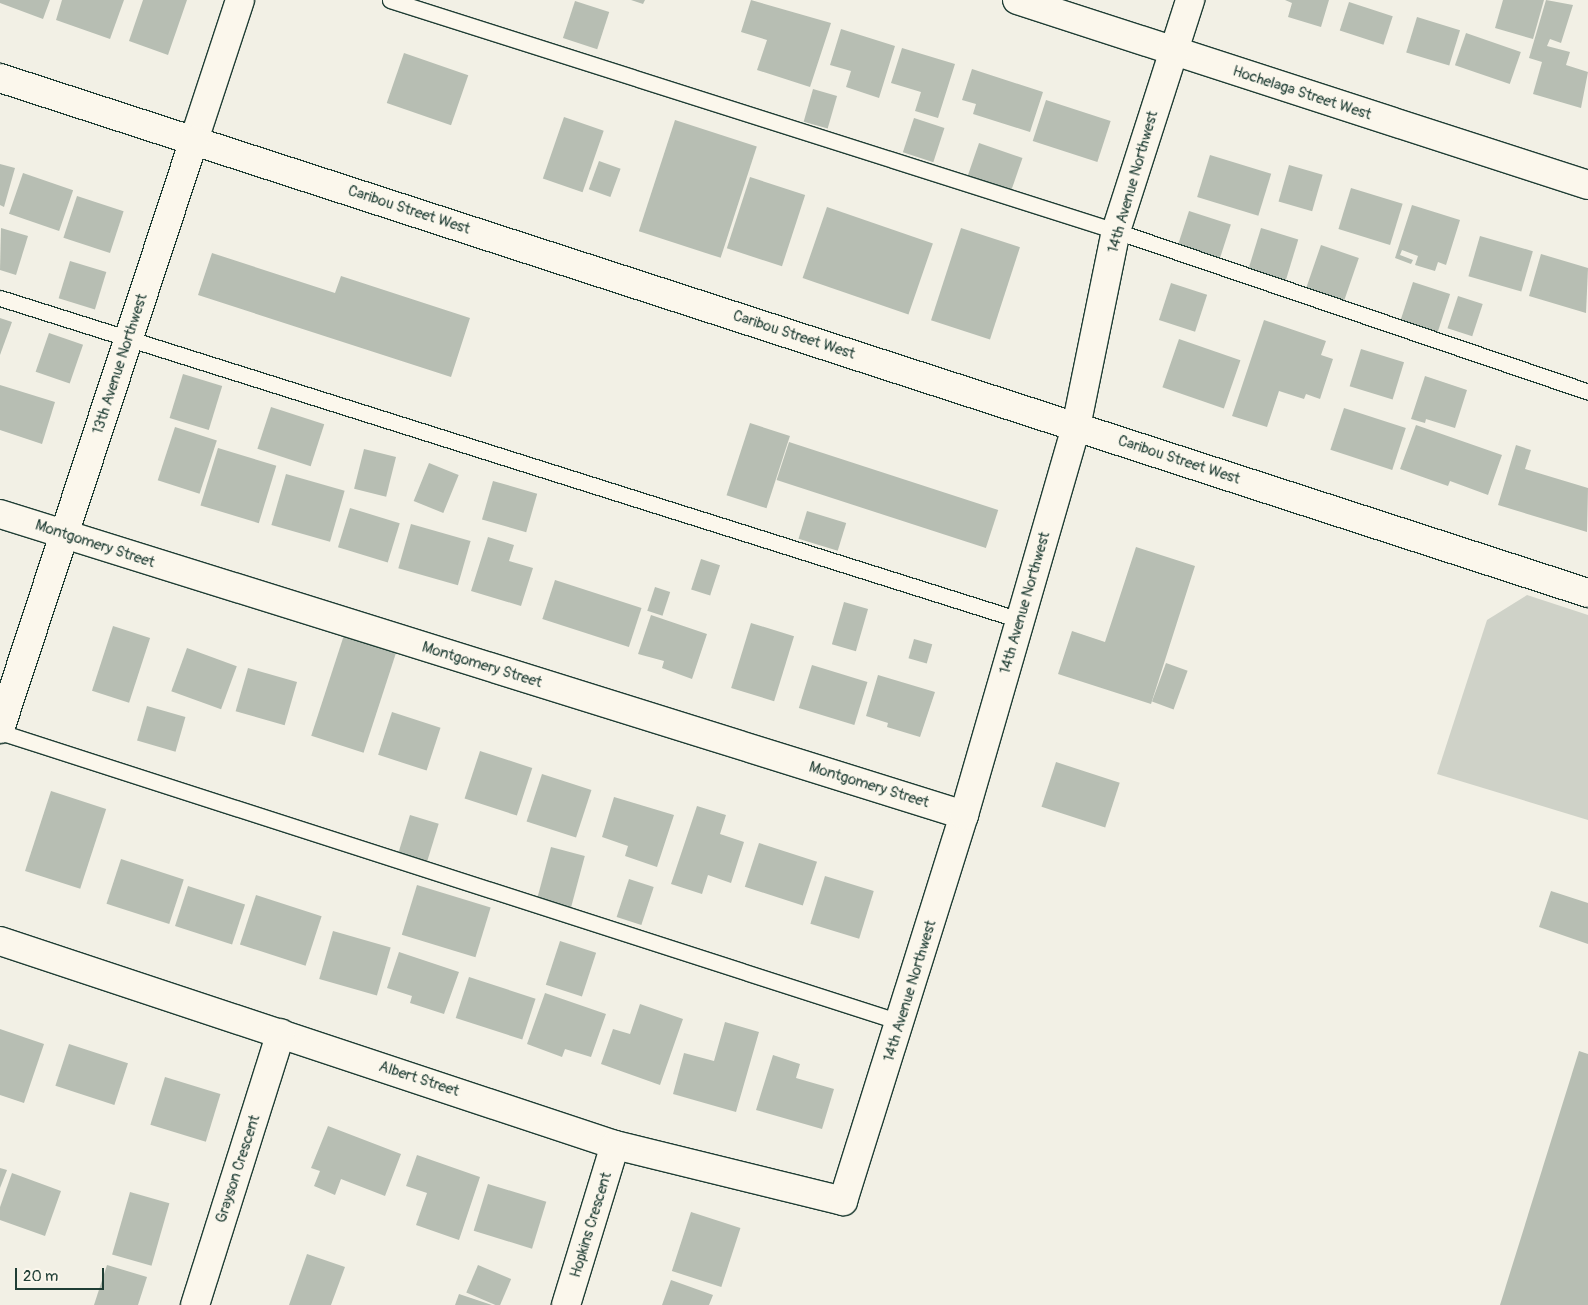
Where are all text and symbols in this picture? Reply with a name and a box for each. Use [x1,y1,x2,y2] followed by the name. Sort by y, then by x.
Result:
[1230,62,1374,124] street label: Hochelaga Street West
[1104,109,1162,255] street label: 14th Avenue Northwest
[346,182,472,238] street label: Caribou Street West
[89,291,151,437] street label: 13th Avenue Northwest
[731,307,857,363] street label: Caribou Street West
[1116,432,1242,488] street label: Caribou Street West
[33,516,157,572] street label: Montgomery Street
[996,530,1054,676] street label: 14th Avenue Northwest
[420,638,544,692] street label: Montgomery Street
[807,758,931,812] street label: Montgomery Street
[880,918,940,1064] street label: 14th Avenue Northwest
[377,1058,461,1100] street label: Albert Street
[212,1113,264,1225] street label: Grayson Crescent
[566,1170,616,1280] street label: Hopkins Crescent
[18,1258,106,1290] scale bar
[23,1267,58,1286] text: 20 m

